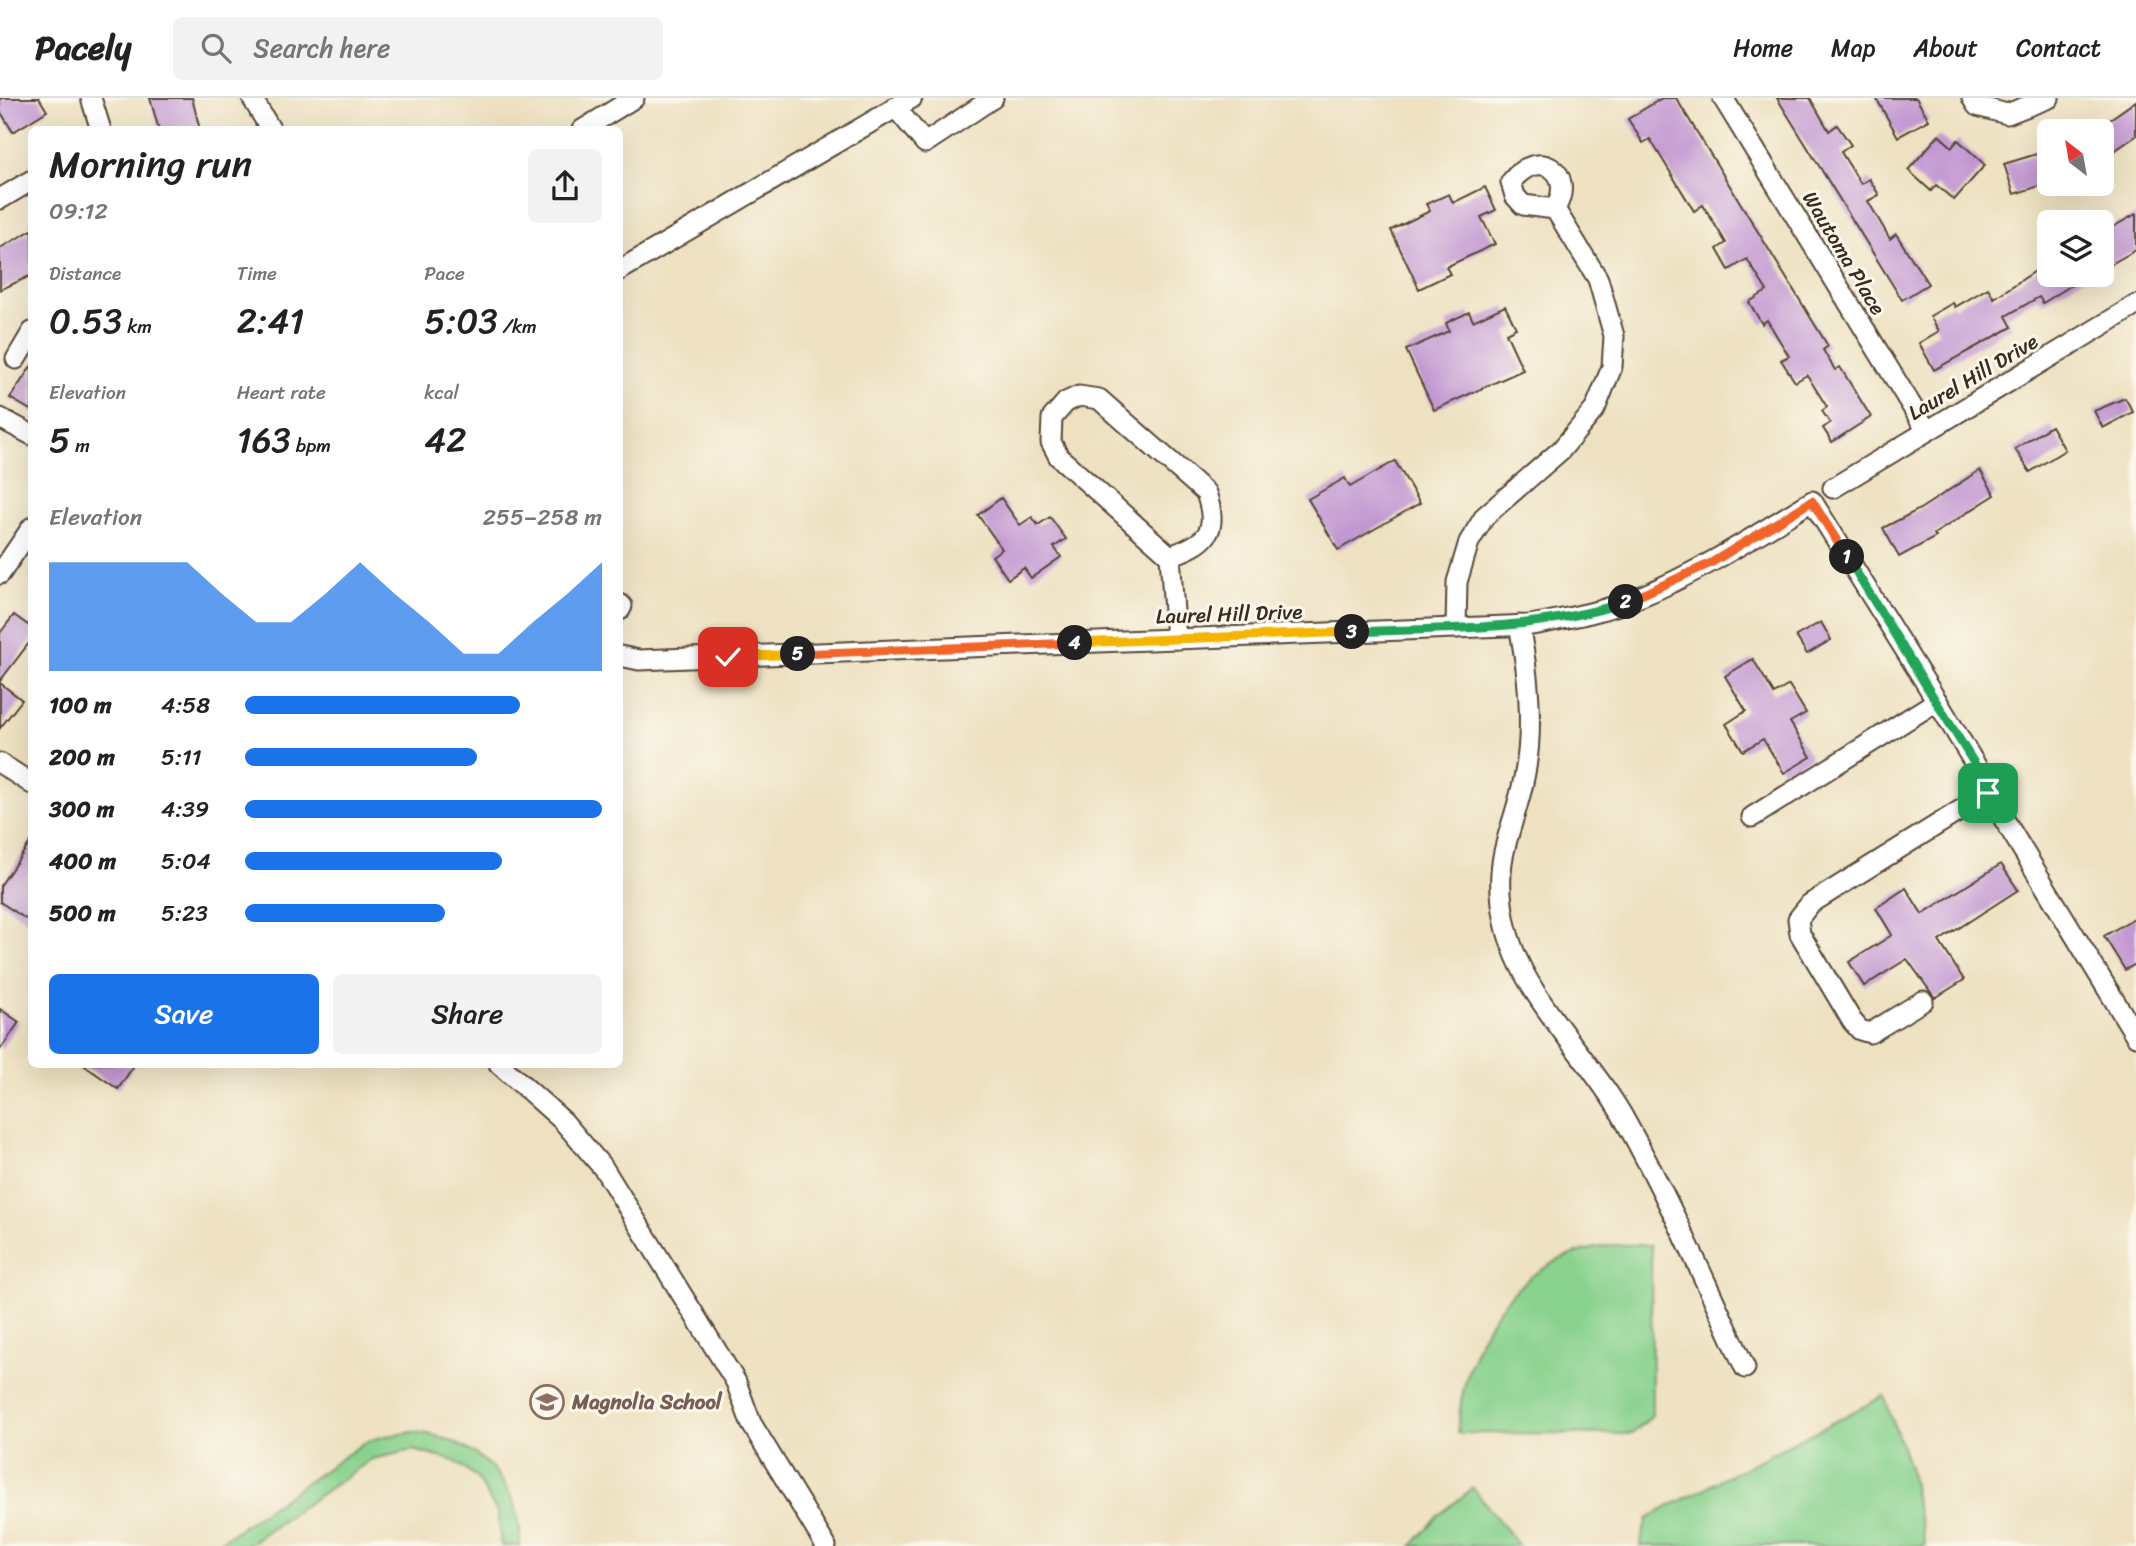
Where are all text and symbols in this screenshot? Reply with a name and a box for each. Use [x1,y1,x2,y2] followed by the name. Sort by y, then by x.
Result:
[173,17,663,80] search box
[35,19,131,77] text: Pacely
[253,25,390,71] text: Search here
[1733,27,1793,69] text: Home
[1831,27,1875,69] text: Map
[1913,27,1978,69] text: About
[2016,27,2101,69] text: Contact
[197,29,235,67] icon: search
[2037,119,2114,196] north arrow
[2037,119,2114,287] map controls
[49,131,252,198] text: Morning run
[528,149,602,223] button: share
[1792,183,1896,323] street label: Wautoma Place
[49,191,108,232] text: 09:12
[2037,210,2114,287] button: layers
[49,257,121,290] text: Distance
[237,257,277,290] text: Time
[424,257,465,290] text: Pace
[49,290,122,352] text: 0.53
[237,290,304,352] text: 2:41
[424,290,498,352] text: 5:03
[122,310,152,343] text: km
[498,310,537,343] text: /km
[1900,323,2046,431] street label: Laurel Hill Drive
[49,376,126,409] text: Elevation
[237,376,326,409] text: Heart rate
[424,376,459,409] text: kcal
[49,409,70,471] text: 5
[237,409,291,471] text: 163
[424,409,466,471] text: 42
[70,429,90,462] text: m
[291,429,331,462] text: bpm
[49,497,142,538] text: Elevation
[483,497,602,538] text: 255–258 m
[1829,540,1864,574] pin: 1
[1842,540,1851,573] text: 1
[1608,584,1644,620] pin: 2
[1620,585,1631,618] text: 2
[1155,592,1303,636] street label: Laurel Hill Drive
[1334,614,1370,650] pin: 3
[1346,615,1357,648] text: 3
[1058,626,1092,660] pin: 4
[1069,626,1080,659] text: 4
[698,627,758,687] pin
[780,636,816,672] pin: 5
[792,637,803,670] text: 5
[709,638,747,676] icon: check
[49,685,112,726] text: 100 m
[161,685,210,726] text: 4:58
[49,737,115,778] text: 200 m
[161,737,202,778] text: 5:11
[1958,763,2018,823] pin
[1969,774,2007,812] icon: arrive
[49,789,114,830] text: 300 m
[161,789,209,830] text: 4:39
[49,841,116,882] text: 400 m
[161,841,211,882] text: 5:04
[49,893,116,934] text: 500 m
[161,893,208,934] text: 5:23
[49,974,319,1054] button: Save
[333,974,602,1054] button: Share
[528,1383,566,1421] school or university icon: Magnolia School
[571,1383,723,1421] place label: Magnolia School

